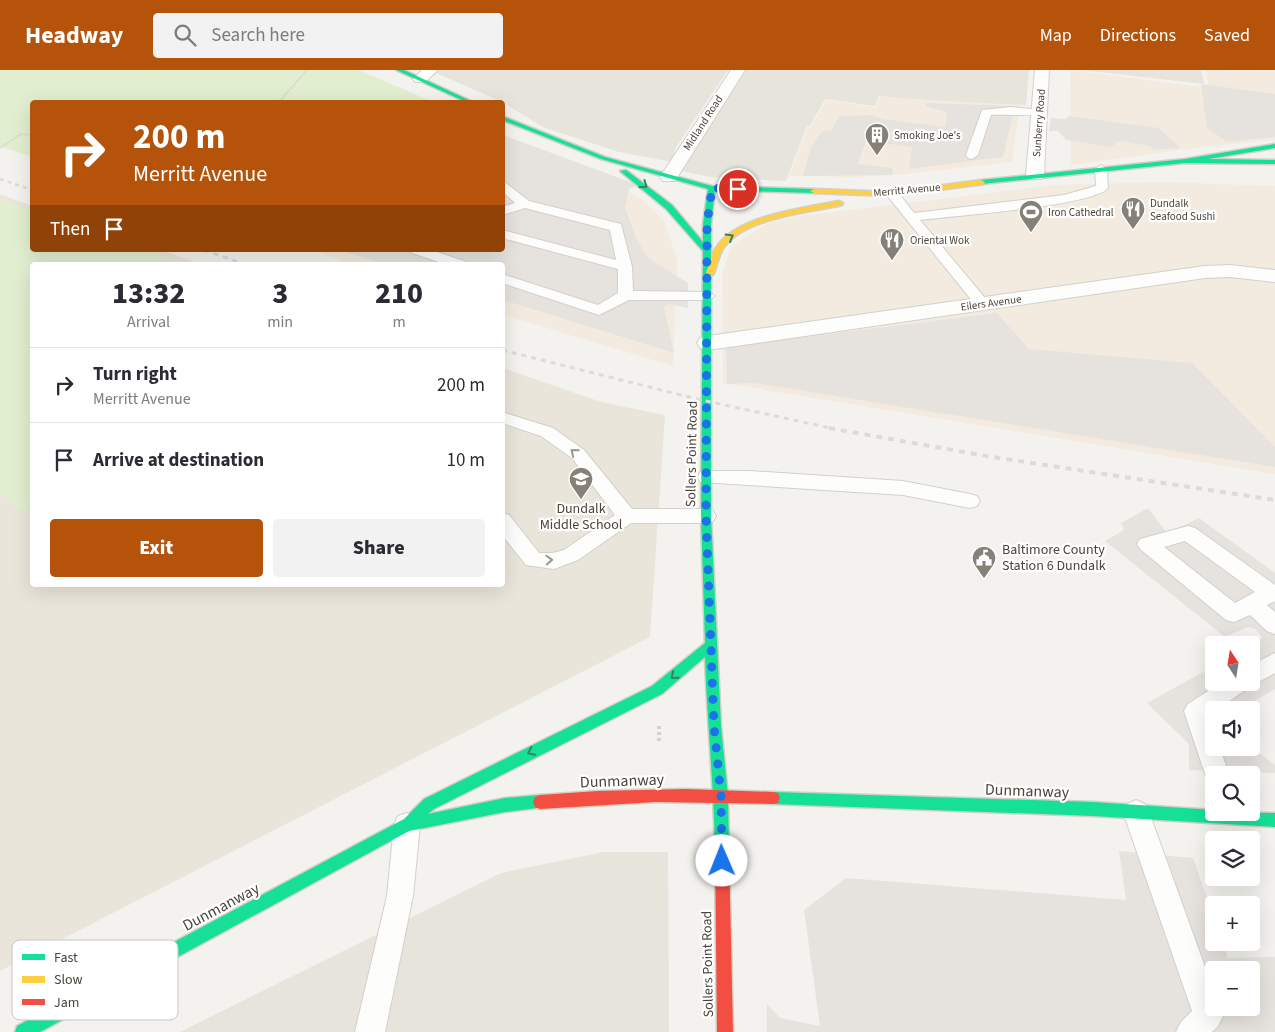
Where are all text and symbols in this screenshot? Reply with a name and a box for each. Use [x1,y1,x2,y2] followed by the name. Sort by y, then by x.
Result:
[153,13,503,58] search box
[25,18,123,53] text: Headway
[171,21,199,49] icon: search
[211,22,305,49] text: Search here
[1040,23,1072,48] text: Map
[1100,23,1176,48] text: Directions
[1204,23,1250,48] text: Saved
[1029,88,1049,158] street label: Sunberry Road
[680,92,726,154] street label: Midland Road
[133,112,225,162] text: 200 m
[50,120,115,185] icon: right
[864,122,890,156] building icon: Smoking Joe's
[894,128,961,143] place label: Smoking Joe's
[133,158,267,190] text: Merritt Avenue
[717,168,759,210] pin
[724,175,752,203] icon: arrive
[638,178,647,188] one-way arrow
[873,180,942,200] street label: Merritt Avenue
[1120,196,1146,230] restaurant icon: Dundalk Seafood Sushi
[1150,196,1215,224] place label: Dundalk Seafood Sushi
[1018,199,1044,233] sports icon: Iron Cathedral
[1048,205,1114,220] place label: Iron Cathedral
[100,215,128,243] icon: arrive
[50,216,90,243] text: Then
[879,227,905,261] restaurant icon: Oriental Wok
[910,233,970,248] place label: Oriental Wok
[725,234,734,244] one-way arrow
[112,272,185,315] text: 13:32
[272,272,288,315] text: 3
[375,272,423,315] text: 210
[960,291,1023,315] street label: Eilers Avenue
[127,311,170,333] text: Arrival
[267,311,293,333] text: min
[392,311,406,333] text: m
[93,361,177,388] text: Turn right
[50,371,78,399] icon: right
[437,372,485,399] text: 200 m
[93,388,191,410] text: Merritt Avenue
[681,401,703,507] street label: Sollers Point Road
[50,446,78,474] icon: arrive
[93,447,264,474] text: Arrive at destination
[447,447,485,474] text: 10 m
[571,449,580,457] one-way arrow
[568,466,594,500] school or university icon: Dundalk Middle School
[540,499,623,535] place label: Dundalk Middle School
[50,519,263,577] button: Exit
[273,519,485,577] button: Share
[1002,540,1106,576] place label: Baltimore County Station 6 Dundalk
[971,545,997,579] public building icon: Baltimore County Station 6 Dundalk
[546,555,554,566] one-way arrow
[1205,636,1260,691] north arrow
[1205,636,1260,1016] map controls
[670,670,679,679] one-way arrow
[1205,701,1260,756] button: sound
[527,746,536,756] one-way arrow
[1205,766,1260,821] button: search
[580,769,665,793] street label: Dunmanway
[985,779,1070,803] street label: Dunmanway
[1205,831,1260,886] button: layers
[695,834,747,886] position arrow
[179,877,264,936] street label: Dunmanway
[1205,896,1260,951] button: +
[697,911,719,1017] street label: Sollers Point Road
[12,940,178,1020] legend
[54,948,78,968] text: Fast
[1205,961,1260,1016] button: −
[54,970,83,990] text: Slow
[54,993,79,1013] text: Jam

